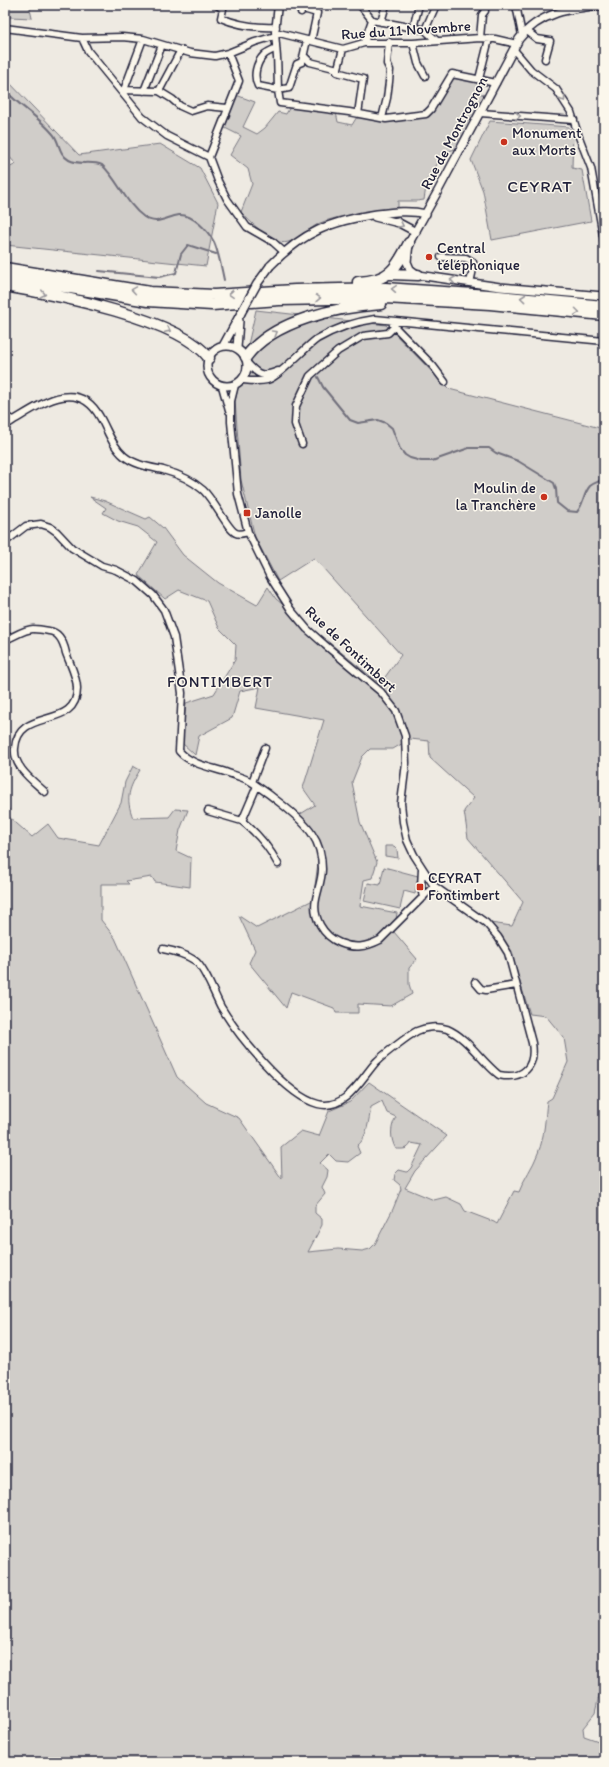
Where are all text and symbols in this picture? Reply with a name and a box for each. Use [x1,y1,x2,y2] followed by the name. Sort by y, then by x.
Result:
[340,16,472,44] street label: Rue du 11 Novembre
[417,73,492,193] street label: Rue de Montrognon
[558,95,565,102] one-way arrow
[515,112,521,121] one-way arrow
[512,124,582,159] place label: Monument aux Morts
[499,137,509,147] marker: Monument aux Morts
[507,176,573,196] district label: CEYRAT
[398,220,405,228] one-way arrow
[437,239,520,274] place label: Central téléphonique
[424,252,434,262] marker: Central téléphonique
[450,276,456,285] one-way arrow
[391,284,397,293] one-way arrow
[131,286,137,294] one-way arrow
[40,289,46,297] one-way arrow
[228,290,234,299] one-way arrow
[315,294,321,303] one-way arrow
[520,294,526,303] one-way arrow
[574,307,580,316] one-way arrow
[163,325,171,333] one-way arrow
[271,330,278,337] one-way arrow
[456,479,536,514] place label: Moulin de la Tranchère
[539,492,549,502] marker: Moulin de la Tranchère
[255,504,302,522] place label: Janolle
[242,508,252,518] marker: Janolle
[302,602,401,696] street label: Rue de Fontimbert
[167,672,273,691] district label: FONTIMBERT
[428,869,500,904] place label: CEYRAT Fontimbert
[415,882,425,892] marker: CEYRAT Fontimbert

